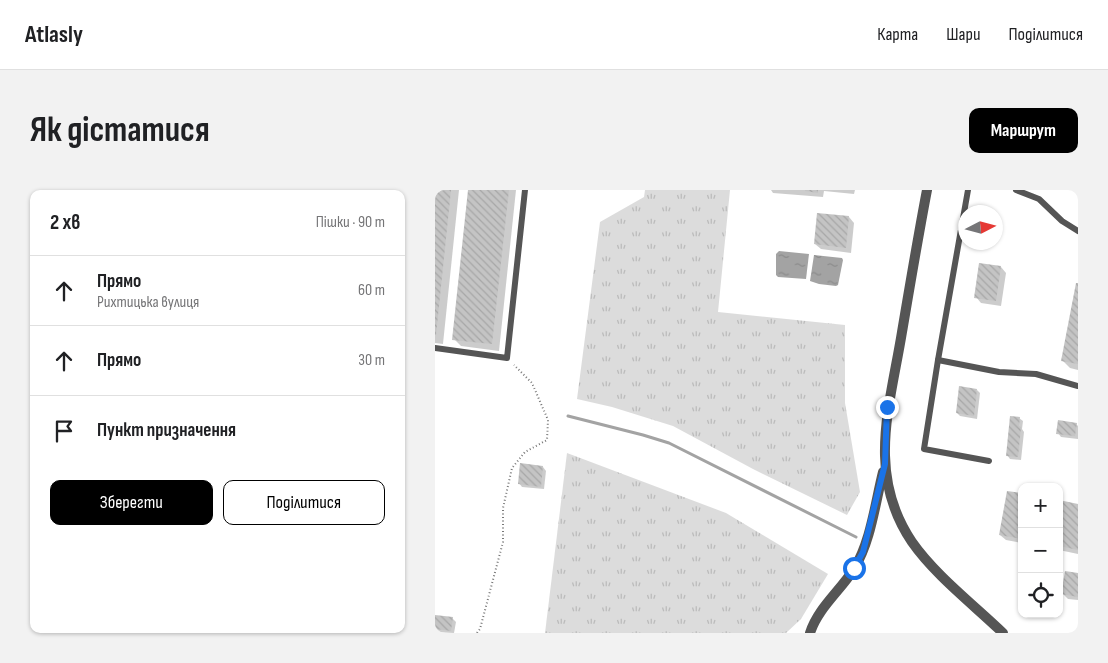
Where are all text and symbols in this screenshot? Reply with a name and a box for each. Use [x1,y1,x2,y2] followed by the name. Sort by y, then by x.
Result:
[25,20,83,49] text: Atlasly
[877,24,918,45] text: Карта
[946,24,980,45] text: Шари
[1008,24,1083,45] text: Поділитися
[969,108,1078,153] button: Маршрут
[30,109,210,152] text: Як дістатися
[958,205,1003,250] north arrow
[50,210,80,235] text: 2 хв
[316,213,385,232] text: Пішки · 90 m
[97,270,141,293] text: Прямо
[50,277,78,305] icon: ahead
[358,281,385,300] text: 60 m
[97,293,199,312] text: Рихтицька вулиця
[50,347,78,375] icon: ahead
[97,349,141,372] text: Прямо
[358,351,385,370] text: 30 m
[876,396,899,419] route end
[50,417,78,445] icon: arrive
[97,419,236,442] text: Пункт призначення
[50,480,213,525] button: Зберегти
[223,480,385,525] button: Поділитися
[1018,483,1063,618] map controls
[1018,483,1063,528] button: +
[1018,528,1063,573] button: −
[843,557,866,580] route start
[1018,573,1063,618] button: locate

